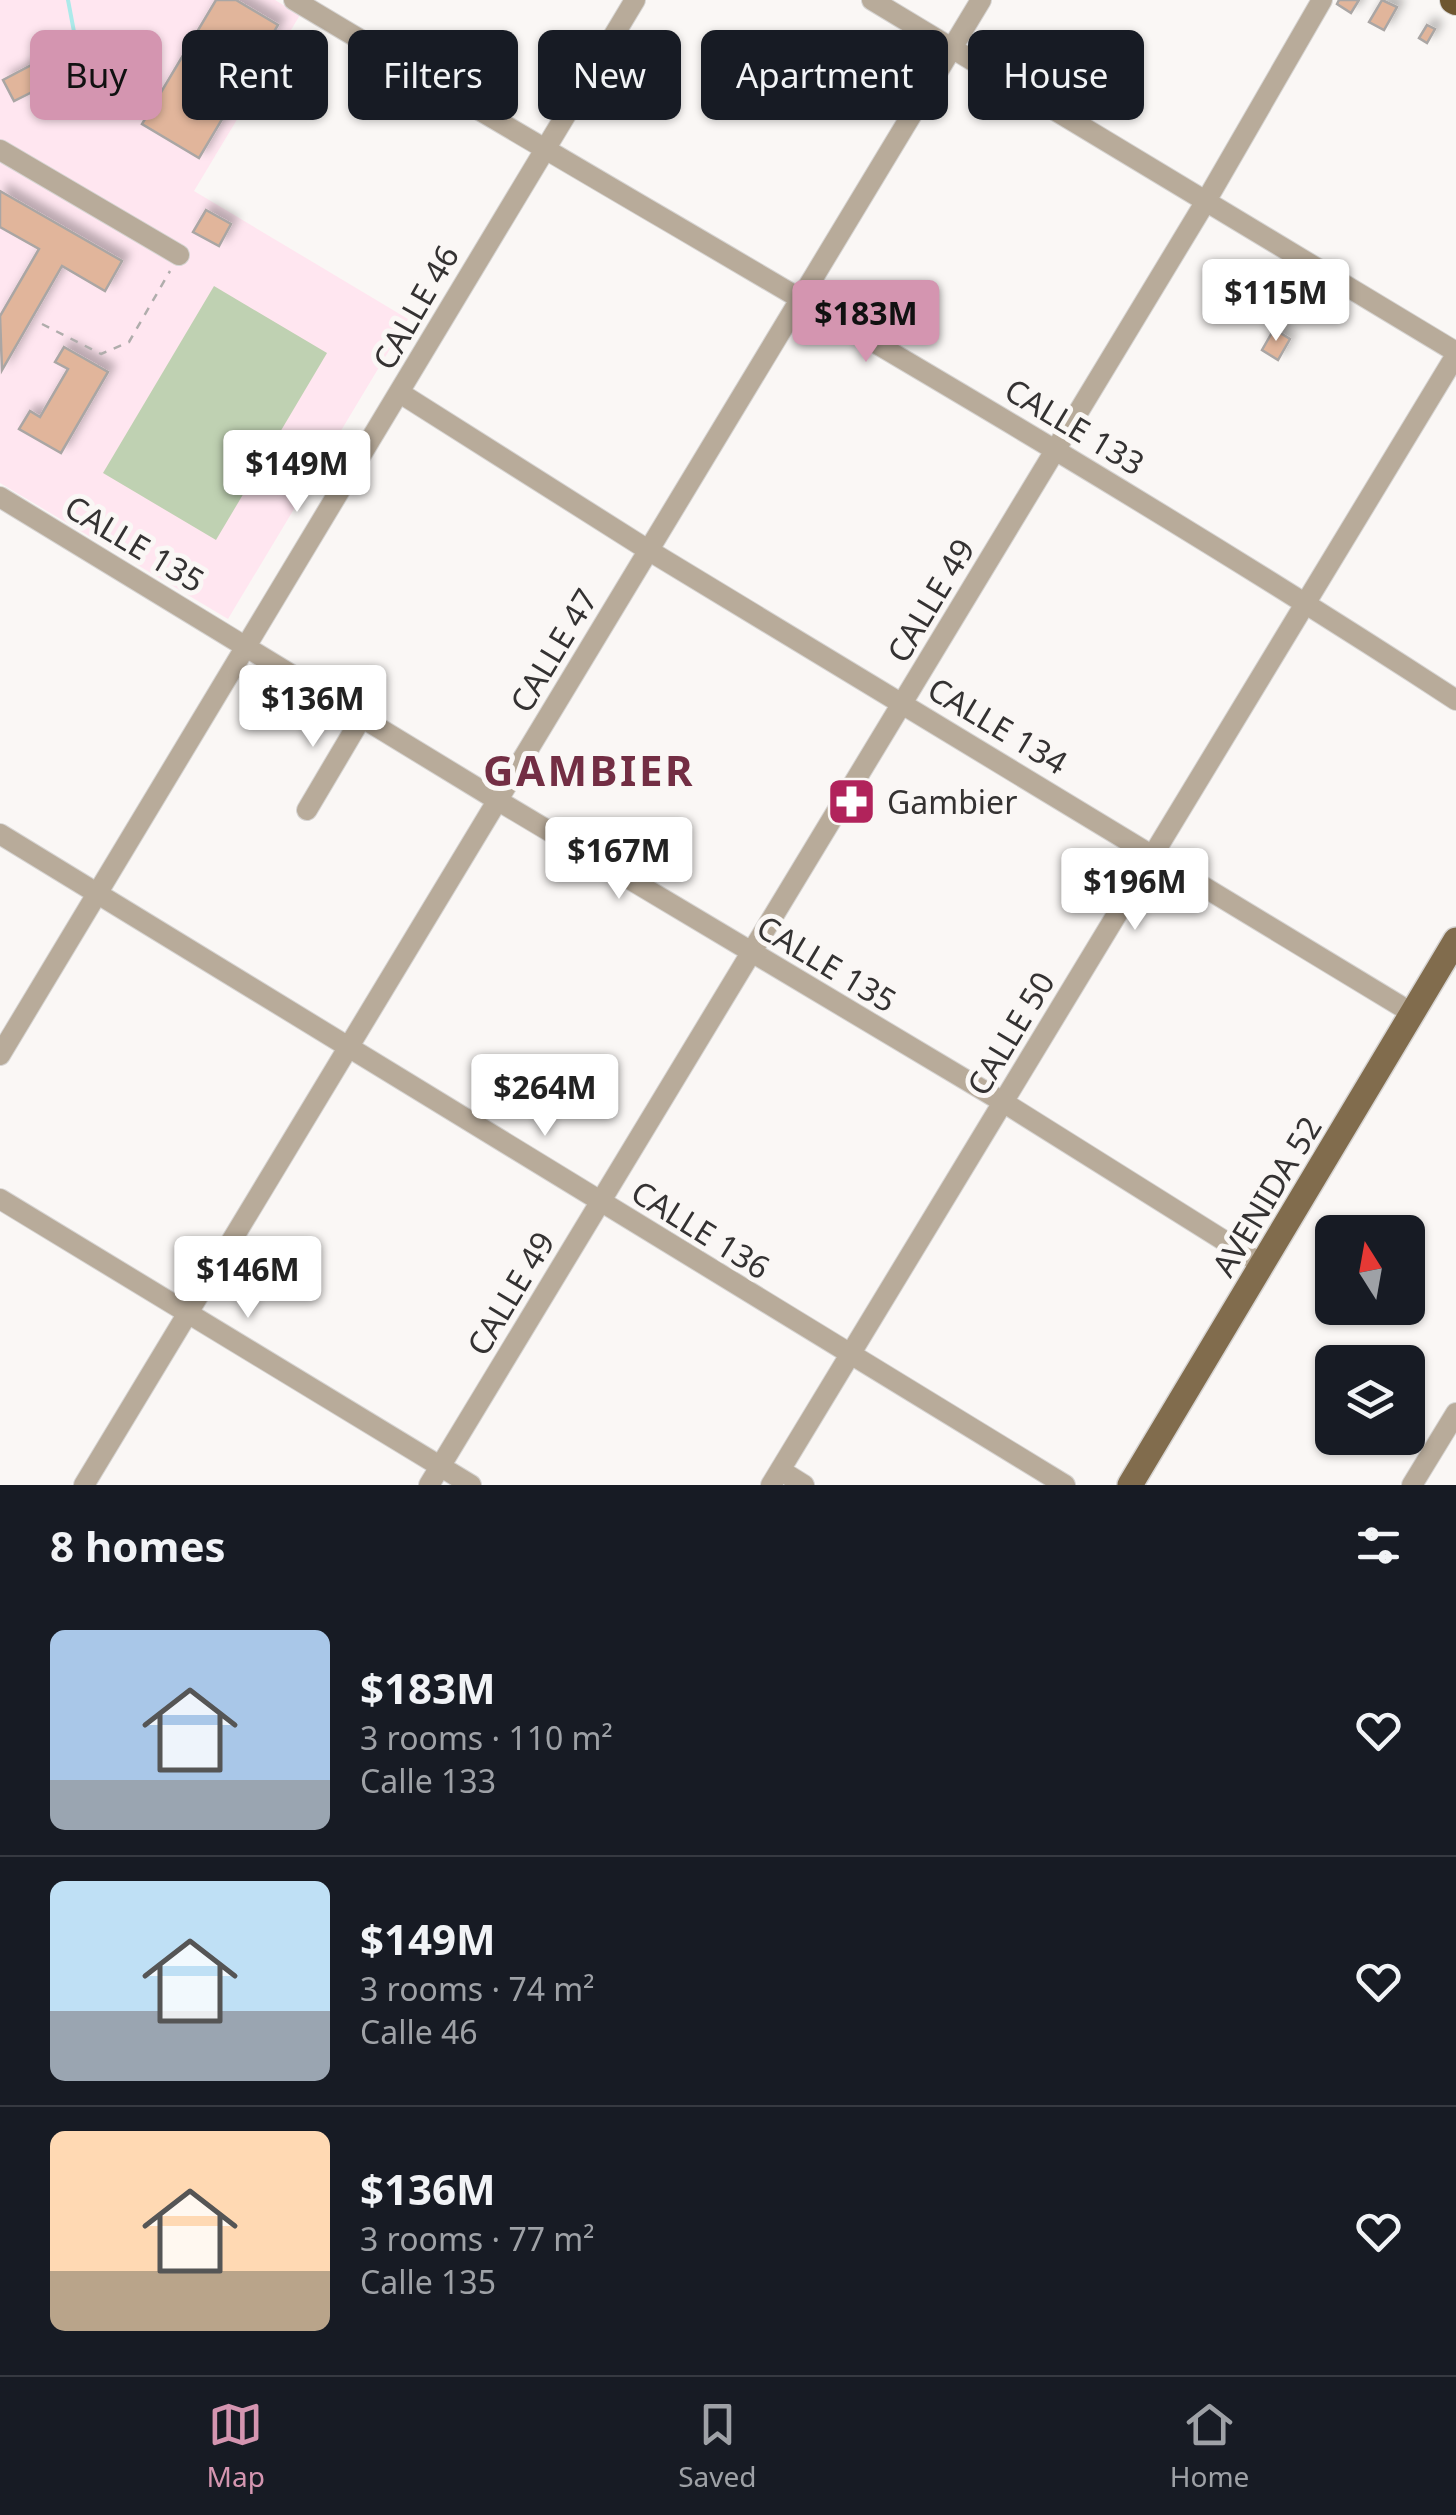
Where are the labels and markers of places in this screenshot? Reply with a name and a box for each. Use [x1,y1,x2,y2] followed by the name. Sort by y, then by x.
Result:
[1206,259,1346,344] pin: $115M
[796,280,936,365] pin: $183M
[227,430,367,515] pin: $149M
[243,665,383,750] pin: $136M
[826,775,878,827] pharmacy icon: Gambier
[887,780,1017,823] place label: Gambier
[549,817,689,902] pin: $167M
[1065,848,1205,933] pin: $196M
[475,1054,615,1139] pin: $264M
[178,1236,318,1321] pin: $146M

